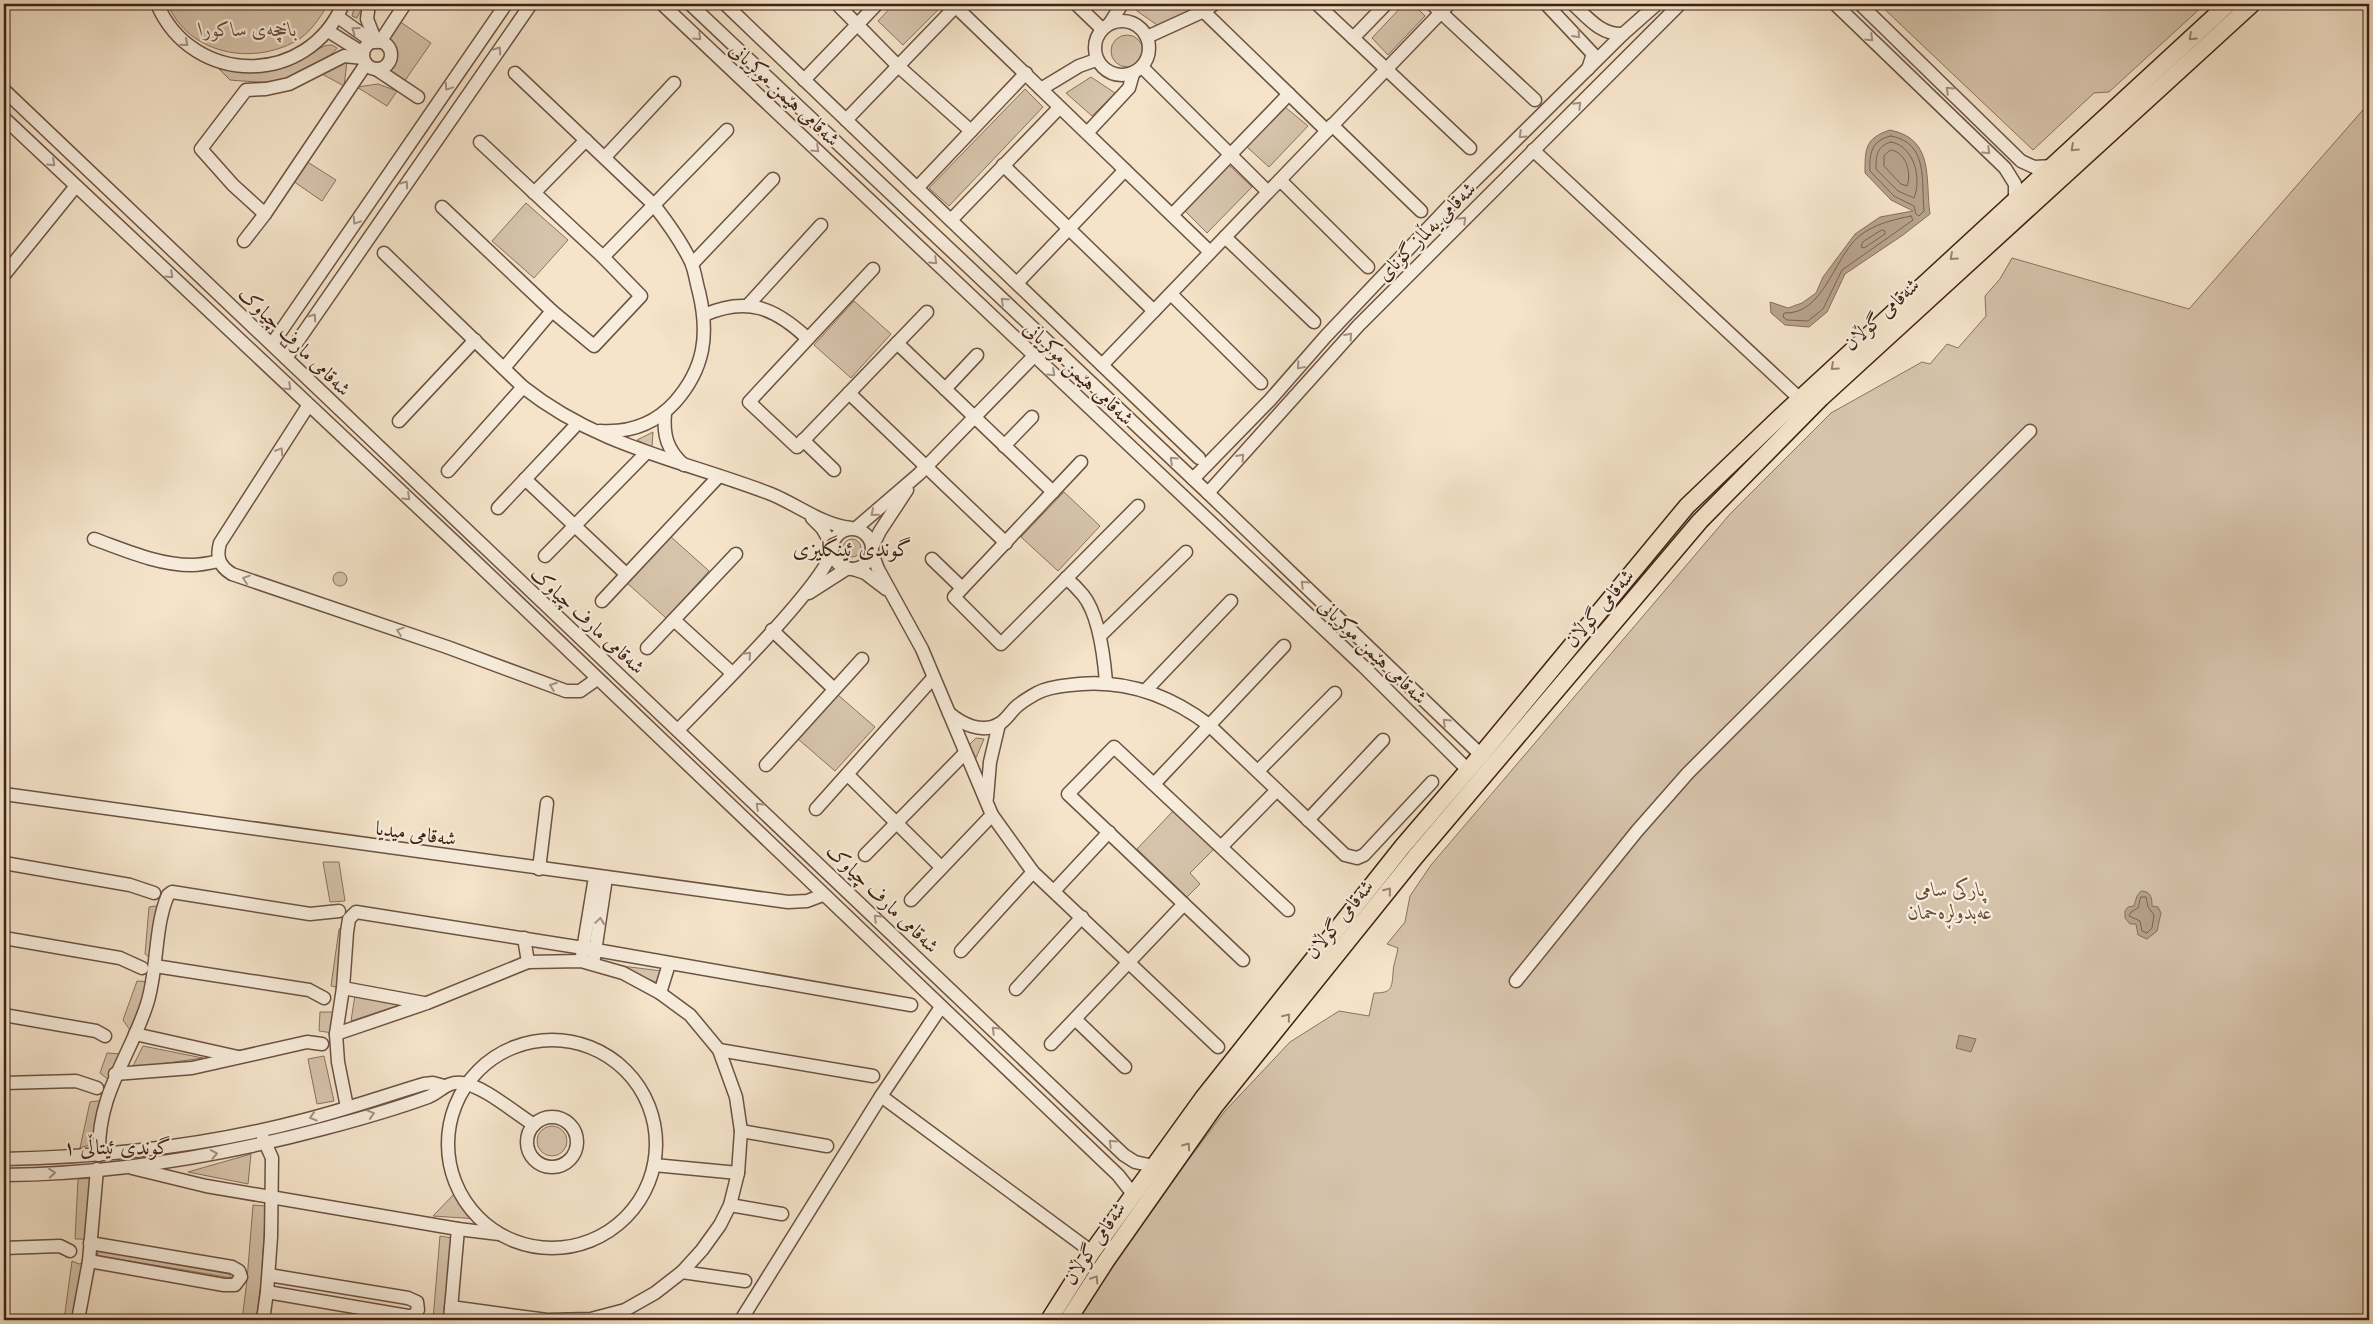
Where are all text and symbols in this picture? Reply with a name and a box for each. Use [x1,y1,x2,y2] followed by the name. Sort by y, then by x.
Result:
[198,18,297,43] park label: باخچەی ساکورا
[352,27,361,35] one-way arrow
[1571,30,1580,39] one-way arrow
[692,31,701,40] one-way arrow
[2189,31,2198,40] one-way arrow
[1864,32,1873,41] one-way arrow
[180,37,189,46] one-way arrow
[724,38,844,153] street label: شەقامی هێمن موکریانی
[492,46,501,56] one-way arrow
[445,81,454,91] one-way arrow
[1945,87,1954,96] one-way arrow
[1572,102,1581,111] one-way arrow
[1518,129,1527,138] one-way arrow
[2070,142,2079,151] one-way arrow
[810,143,819,152] one-way arrow
[1981,145,1990,154] one-way arrow
[46,157,55,166] one-way arrow
[1371,176,1482,287] street label: شەقامی یەڵماز گۆنای
[399,180,408,189] one-way arrow
[353,215,362,225] one-way arrow
[1458,217,1467,226] one-way arrow
[1950,252,1959,261] one-way arrow
[928,255,937,264] one-way arrow
[165,269,174,278] one-way arrow
[1839,273,1925,357] street label: شەقامی گوڵان
[232,282,356,402] street label: شەقامی مارف چیاوک
[1001,298,1010,307] one-way arrow
[307,313,316,323] one-way arrow
[1018,317,1138,432] street label: شەقامی هێمن موکریانی
[1343,332,1352,341] one-way arrow
[1297,360,1306,369] one-way arrow
[1830,361,1839,370] one-way arrow
[1046,367,1055,376] one-way arrow
[282,381,291,390] one-way arrow
[274,447,283,456] one-way arrow
[1235,453,1244,462] one-way arrow
[1170,457,1179,466] one-way arrow
[401,491,410,500] one-way arrow
[871,507,880,516] one-way arrow
[793,535,911,564] district label: گوندی ئینگلیزی
[525,562,649,680] street label: شەقامی مارف چیاوک
[1560,564,1640,654] street label: شەقامی گوڵان
[243,575,251,585] one-way arrow
[1301,581,1310,590] one-way arrow
[1312,594,1432,710] street label: شەقامی هێمن موکریانی
[397,627,405,637] one-way arrow
[742,652,751,661] one-way arrow
[550,682,558,692] one-way arrow
[1443,718,1452,727] one-way arrow
[756,803,765,812] one-way arrow
[374,816,458,853] street label: شەقامی میدیا
[820,839,944,959] street label: شەقامی مارف چیاوک
[1300,875,1380,965] street label: شەقامی گوڵان
[1908,877,1992,929] park label: پارکی سامی عەبدولڕەحمان
[1383,887,1392,896] one-way arrow
[874,915,883,924] one-way arrow
[594,916,605,924] one-way arrow
[1281,1014,1290,1023] one-way arrow
[991,1027,1000,1036] one-way arrow
[367,1110,375,1120] one-way arrow
[310,1112,318,1122] one-way arrow
[63,1134,171,1162] district label: گوندی ئیتاڵی ١
[1108,1140,1117,1149] one-way arrow
[1181,1142,1190,1151] one-way arrow
[209,1149,218,1160] one-way arrow
[49,1168,57,1179] one-way arrow
[1058,1197,1132,1290] street label: شەقامی گوڵان
[1088,1276,1098,1285] one-way arrow

